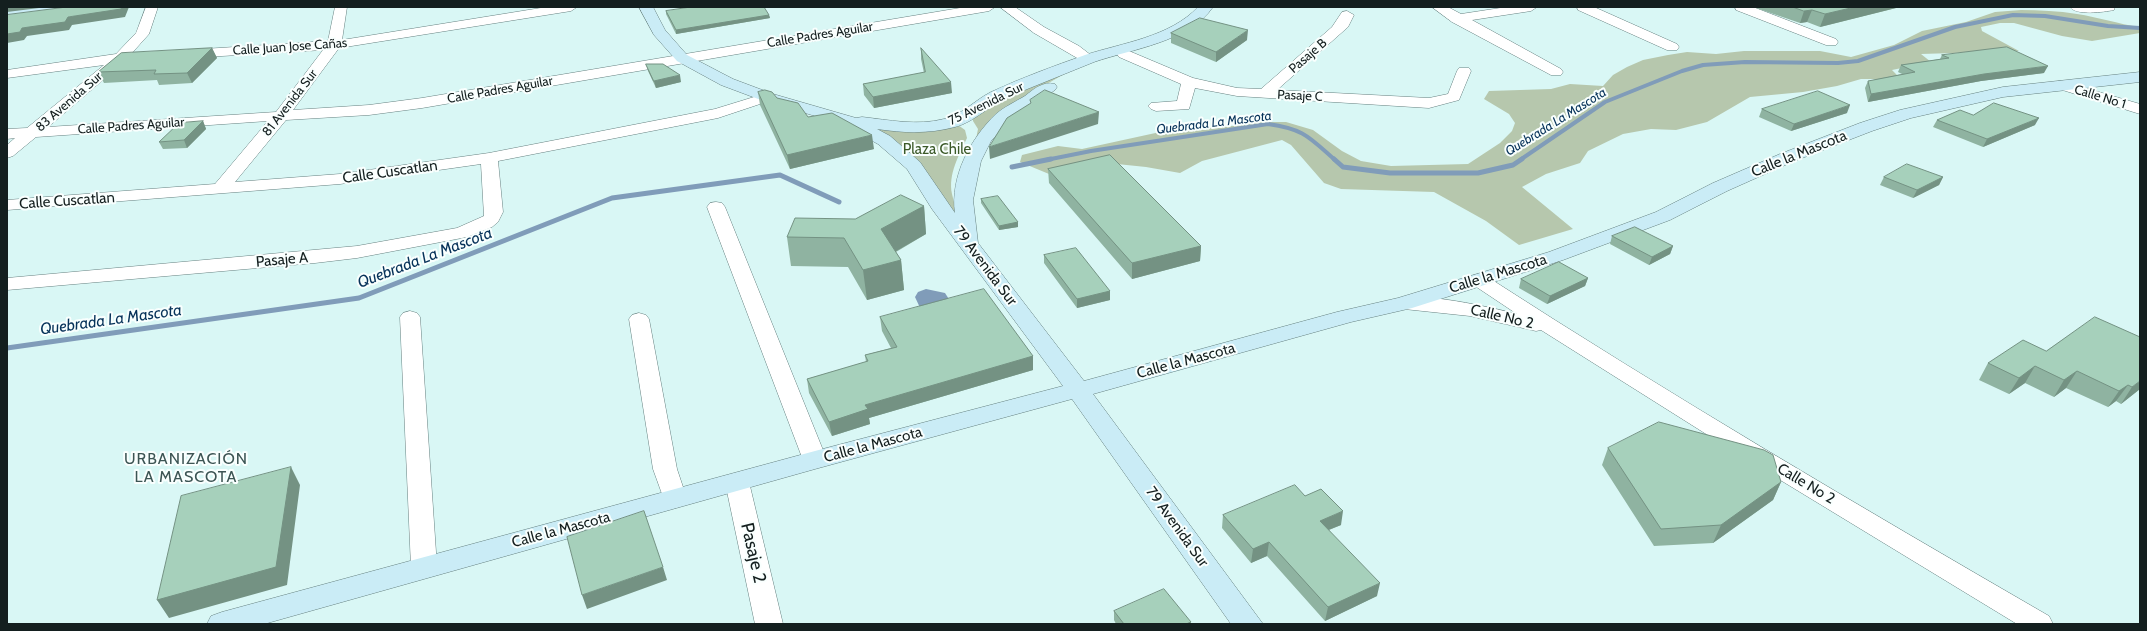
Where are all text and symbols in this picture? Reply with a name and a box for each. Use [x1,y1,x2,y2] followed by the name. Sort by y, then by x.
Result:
[766,19,874,51] street label: Calle Padres Aguilar
[232,35,348,59] street label: Calle Juan Jose Cañas
[1286,35,1330,77] street label: Pasaje B
[259,67,321,139] street label: 81 Avenida Sur
[33,69,105,135] street label: 83 Avenida Sur
[446,73,554,107] street label: Calle Padres Aguilar
[946,79,1026,129] street label: 75 Avenida Sur
[2072,82,2128,112] street label: Calle No 1
[1503,85,1609,159] water label: Quebrada La Mascota
[1277,87,1323,105] street label: Pasaje C
[1155,108,1273,138] water label: Quebrada La Mascota
[77,114,185,138] street label: Calle Padres Aguilar
[1749,127,1849,181] street label: Calle la Mascota
[903,141,971,159] park label: Plaza Chile
[341,156,439,188] street label: Calle Cuscatlan
[19,189,115,213] street label: Calle Cuscatlan
[355,223,495,293] water label: Quebrada La Mascota
[949,223,1021,309] street label: 79 Avenida Sur
[255,249,309,271] street label: Pasaje A
[1447,251,1549,297] street label: Calle la Mascota
[39,301,183,339] water label: Quebrada La Mascota
[1469,301,1535,333] street label: Calle No 2
[1135,339,1237,383] street label: Calle la Mascota
[822,423,924,467] street label: Calle la Mascota
[124,449,248,487] district label: URBANIZACIÓN LA MASCOTA
[1774,460,1838,508] street label: Calle No 2
[1142,483,1212,571] street label: 79 Avenida Sur
[510,508,612,552] street label: Calle la Mascota
[736,521,770,585] street label: Pasaje 2

